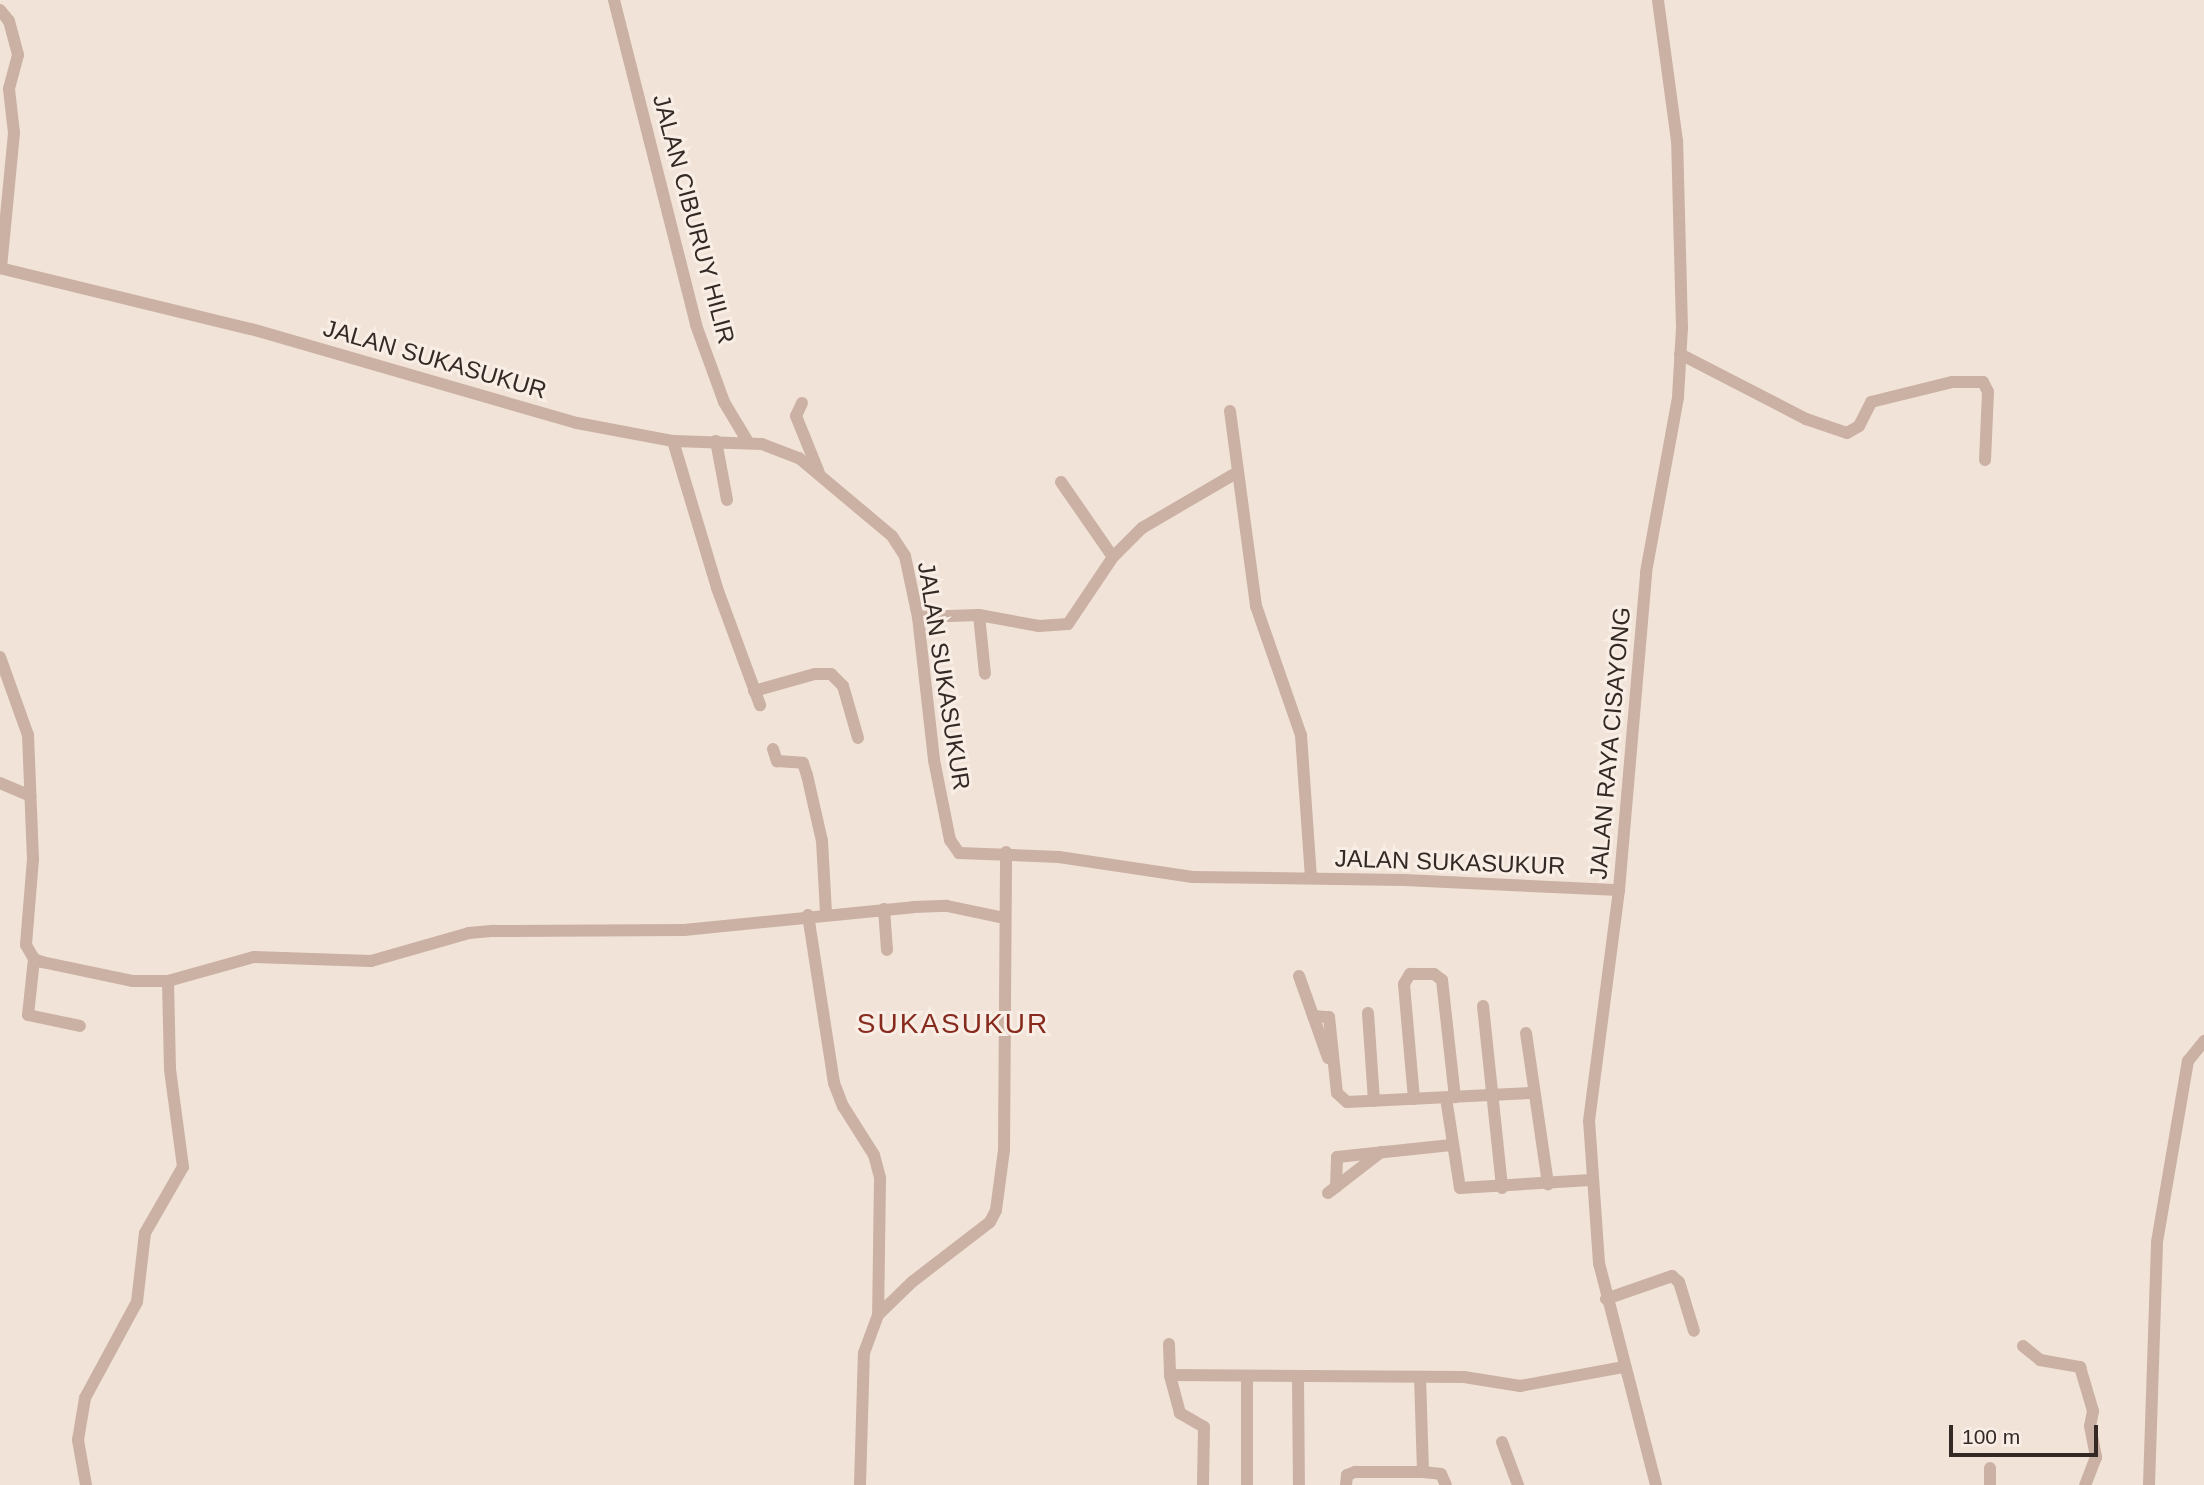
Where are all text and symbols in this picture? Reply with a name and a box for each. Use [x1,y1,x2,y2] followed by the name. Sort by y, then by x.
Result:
[647,91,741,347] street label: JALAN CIBURUY HILIR
[320,313,550,405] street label: JALAN SUKASUKUR
[912,560,976,792] street label: JALAN SUKASUKUR
[1584,605,1636,881] street label: JALAN RAYA CISAYONG
[1334,844,1566,880] street label: JALAN SUKASUKUR
[858,1007,1048,1041] district label: SUKASUKUR
[1952,1412,2101,1456] scale bar
[1962,1425,2020,1448] text: 100 m

